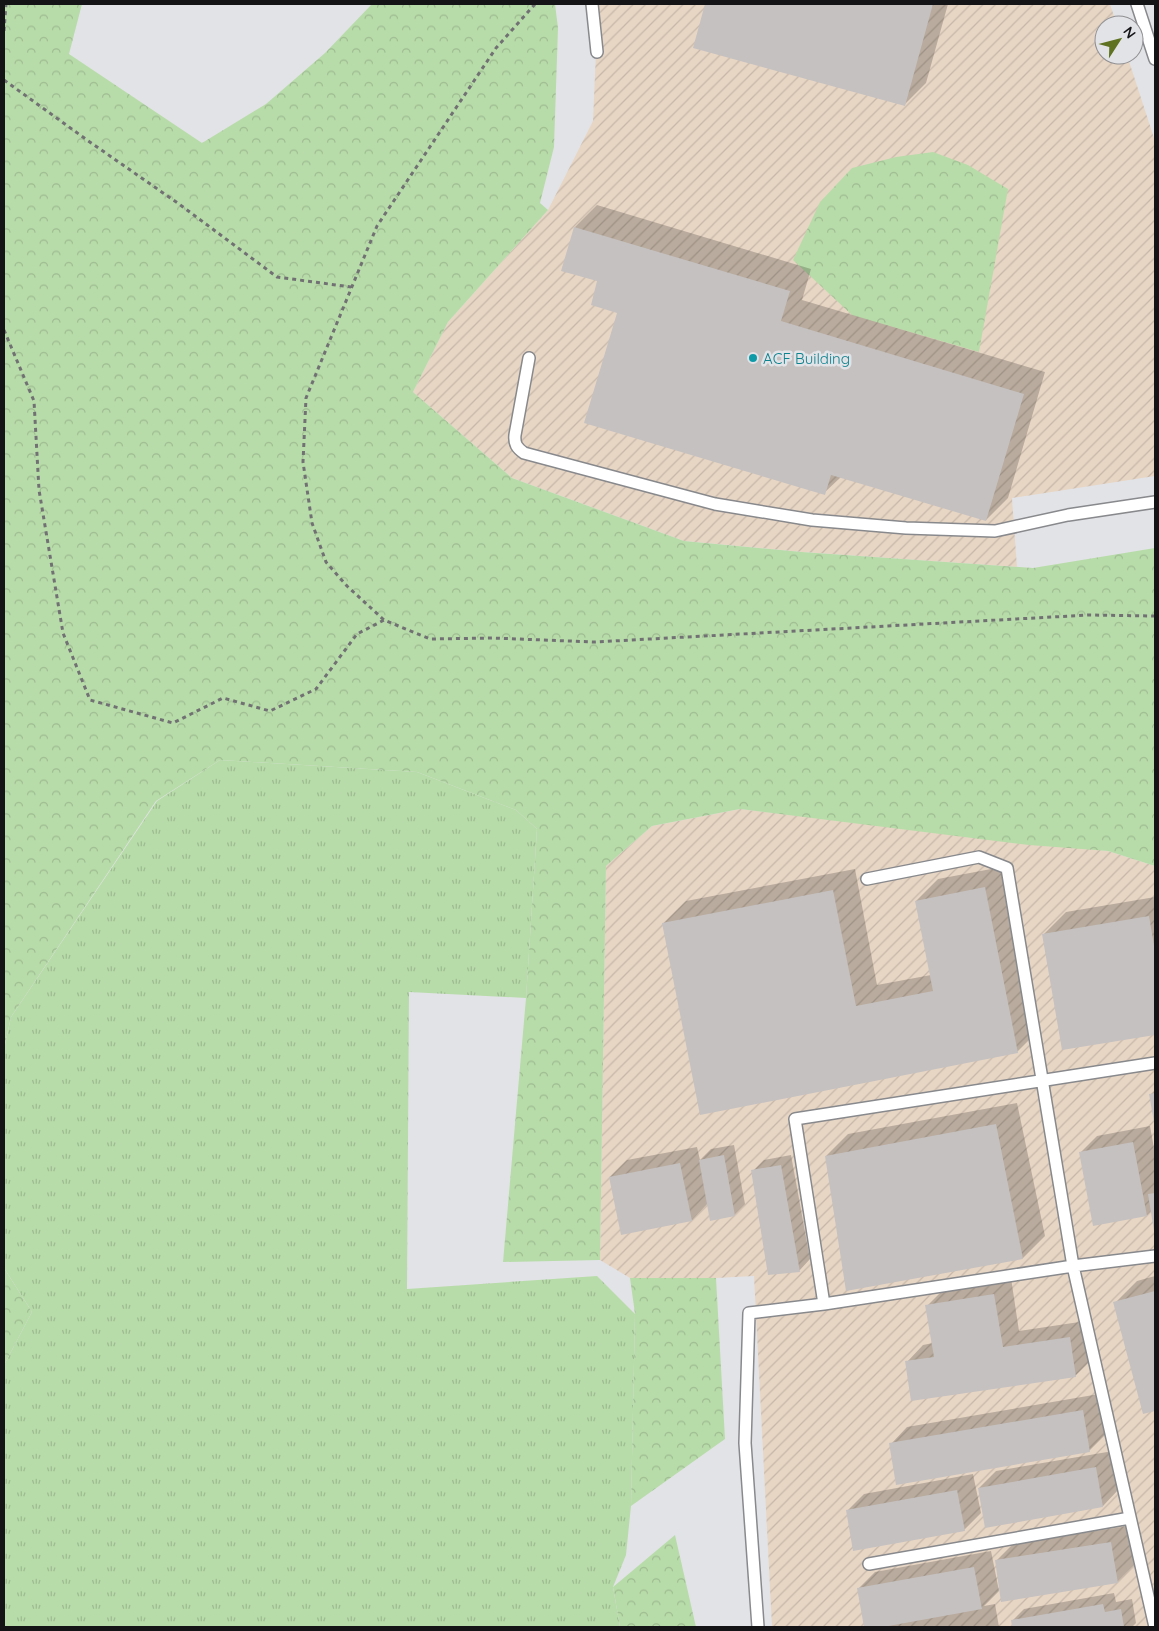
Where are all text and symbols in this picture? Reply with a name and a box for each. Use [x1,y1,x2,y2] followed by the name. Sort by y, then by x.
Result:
[1094,15,1144,65] north arrow
[1119,23,1140,42] text: N
[763,349,850,368] place label: ACF Building
[747,352,759,364] marker: ACF Building

